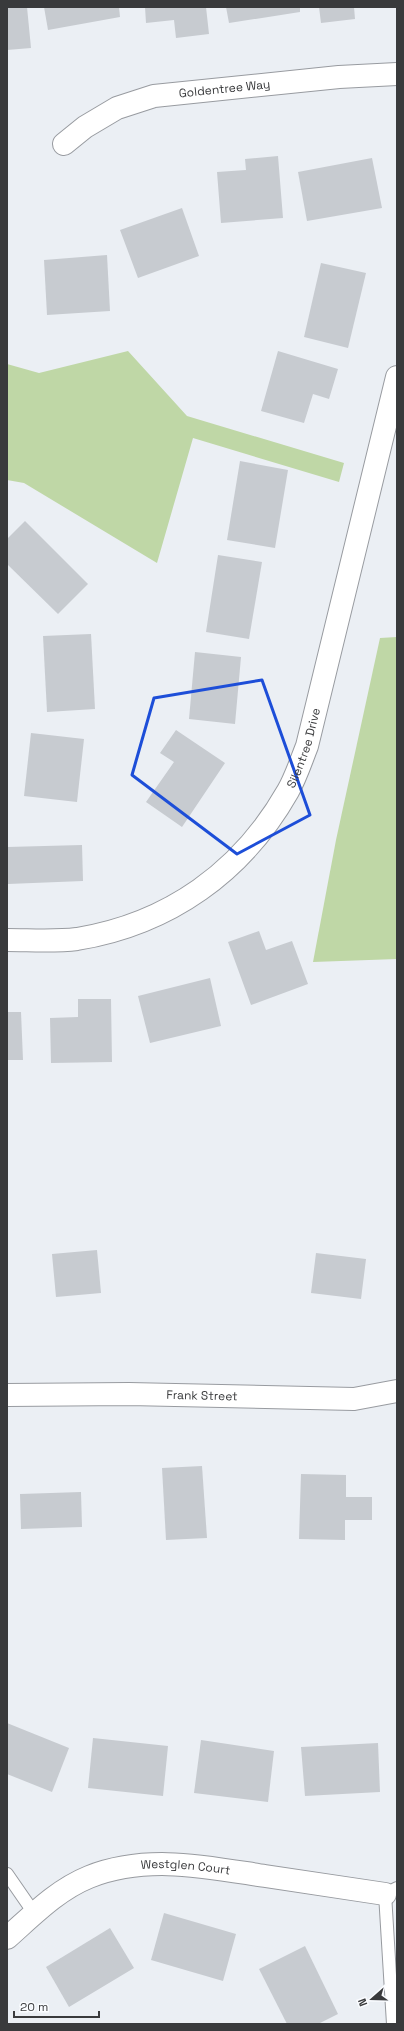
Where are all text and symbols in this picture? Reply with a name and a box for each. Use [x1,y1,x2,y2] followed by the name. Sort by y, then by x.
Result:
[178,76,271,101] street label: Goldentree Way
[283,706,324,791] street label: Silentree Drive
[166,1387,238,1404] street label: Frank Street
[140,1856,231,1878] street label: Westglen Court
[352,1979,392,2019] north arrow
[14,1993,99,2019] scale bar
[355,1997,370,2008] text: N
[20,1999,48,2015] text: 20 m

